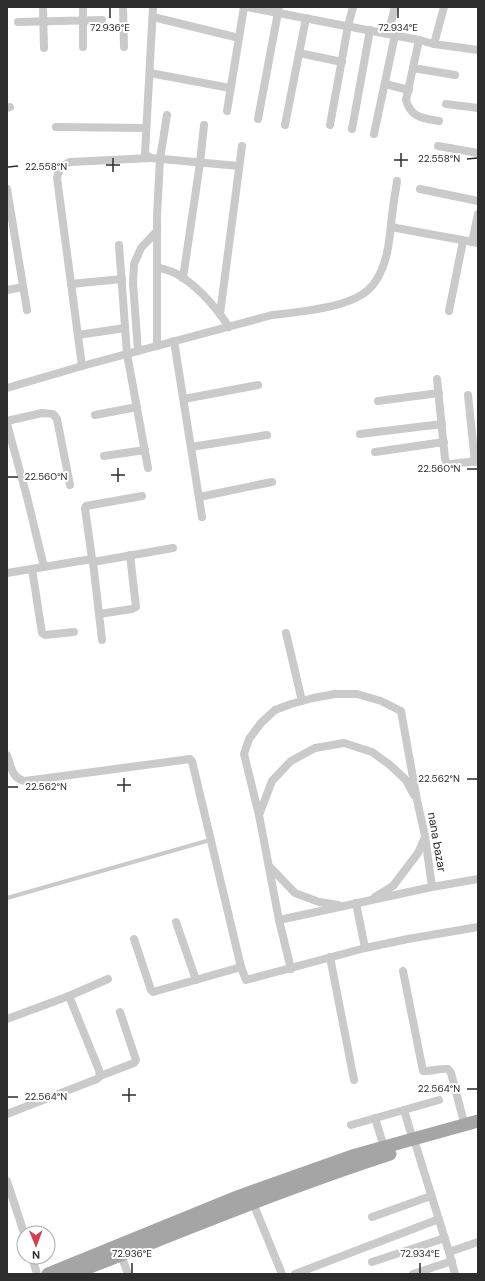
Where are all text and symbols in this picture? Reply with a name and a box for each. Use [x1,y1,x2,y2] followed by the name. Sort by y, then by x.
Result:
[90,21,130,34] text: 72.936°E
[378,21,418,34] text: 72.934°E
[418,152,460,165] text: 22.558°N
[25,160,67,173] text: 22.558°N
[417,462,461,475] text: 22.560°N
[24,470,68,483] text: 22.560°N
[418,772,460,785] text: 22.562°N
[25,780,67,793] text: 22.562°N
[424,811,450,874] street label: nana bazar
[418,1082,460,1095] text: 22.564°N
[25,1090,67,1103] text: 22.564°N
[16,1225,56,1265] north arrow
[112,1247,152,1260] text: 72.936°E
[400,1247,440,1260] text: 72.934°E
[32,1248,40,1262] text: N

